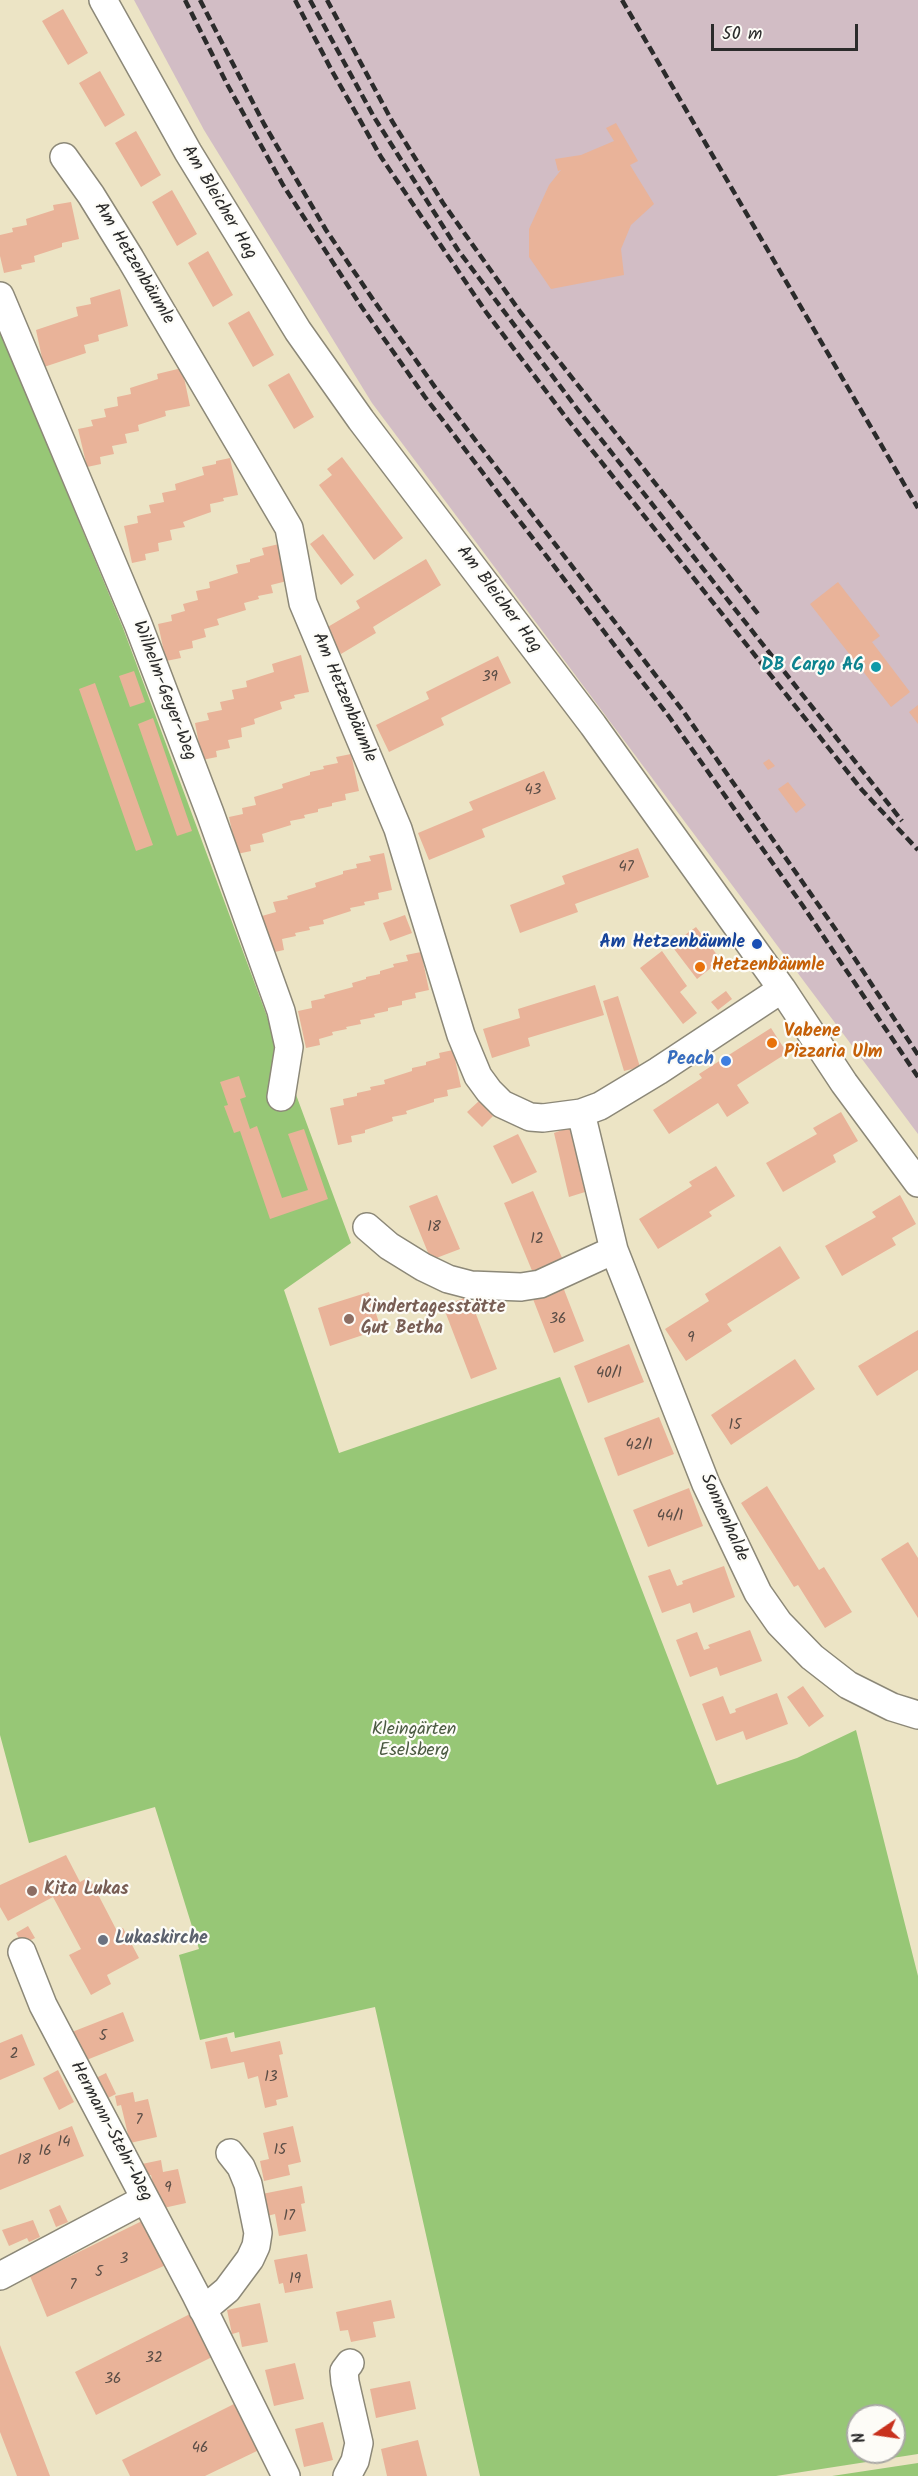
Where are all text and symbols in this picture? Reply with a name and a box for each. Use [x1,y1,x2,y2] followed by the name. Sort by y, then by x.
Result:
[714,12,861,50] scale bar
[722,20,762,49] text: 50 m
[176,142,260,264] street label: Am Bleicher Hag
[88,199,178,329] street label: Am Hetzenbäumle
[451,542,545,658] street label: Am Bleicher Hag
[126,618,200,764] street label: Wilhelm-Geyer-Weg
[306,630,380,766] street label: Am Hetzenbäumle
[761,656,864,678] place label: DB Cargo AG
[869,660,883,674] marker: DB Cargo AG
[482,669,498,687] house number: 39
[525,782,541,800] house number: 43
[618,859,634,877] house number: 47
[599,933,745,955] place label: Am Hetzenbäumle
[750,937,764,951] marker: Am Hetzenbäumle
[712,956,825,978] place label: Hetzenbäumle
[693,960,707,974] marker: Hetzenbäumle
[784,1022,883,1064] place label: Vabene Pizzaria Ulm
[765,1036,779,1050] marker: Vabene Pizzaria Ulm
[667,1050,714,1072] place label: Peach
[719,1054,733,1068] marker: Peach
[427,1219,441,1237] house number: 18
[530,1231,544,1249] house number: 12
[361,1298,506,1340] place label: Kindertagesstätte Gut Betha
[550,1311,566,1329] house number: 36
[342,1312,356,1326] marker: Kindertagesstätte Gut Betha
[687,1330,695,1348] house number: 9
[596,1365,622,1383] house number: 40/1
[729,1417,741,1435] house number: 15
[626,1437,652,1455] house number: 42/1
[694,1471,752,1565] street label: Sonnenhalde
[657,1508,683,1526] house number: 44/1
[372,1720,456,1762] park label: Kleingärten Eselsberg
[44,1880,129,1902] place label: Kita Lukas
[25,1884,39,1898] marker: Kita Lukas
[115,1929,208,1951] place label: Lukaskirche
[96,1933,110,1947] marker: Lukaskirche
[99,2028,107,2046] house number: 5
[10,2046,18,2064] house number: 2
[64,2058,156,2206] street label: Hermann-Stehr-Weg
[264,2069,278,2087] house number: 13
[136,2112,142,2130] house number: 7
[58,2134,70,2152] house number: 14
[274,2142,286,2160] house number: 15
[38,2143,52,2161] house number: 16
[17,2152,31,2170] house number: 18
[164,2180,172,2198] house number: 9
[283,2208,295,2226] house number: 17
[120,2251,128,2269] house number: 3
[95,2264,103,2282] house number: 5
[289,2271,301,2289] house number: 19
[70,2277,76,2295] house number: 7
[145,2350,163,2368] house number: 32
[105,2371,121,2389] house number: 36
[846,2404,906,2464] north arrow
[847,2430,873,2445] text: N
[192,2440,208,2458] house number: 46

